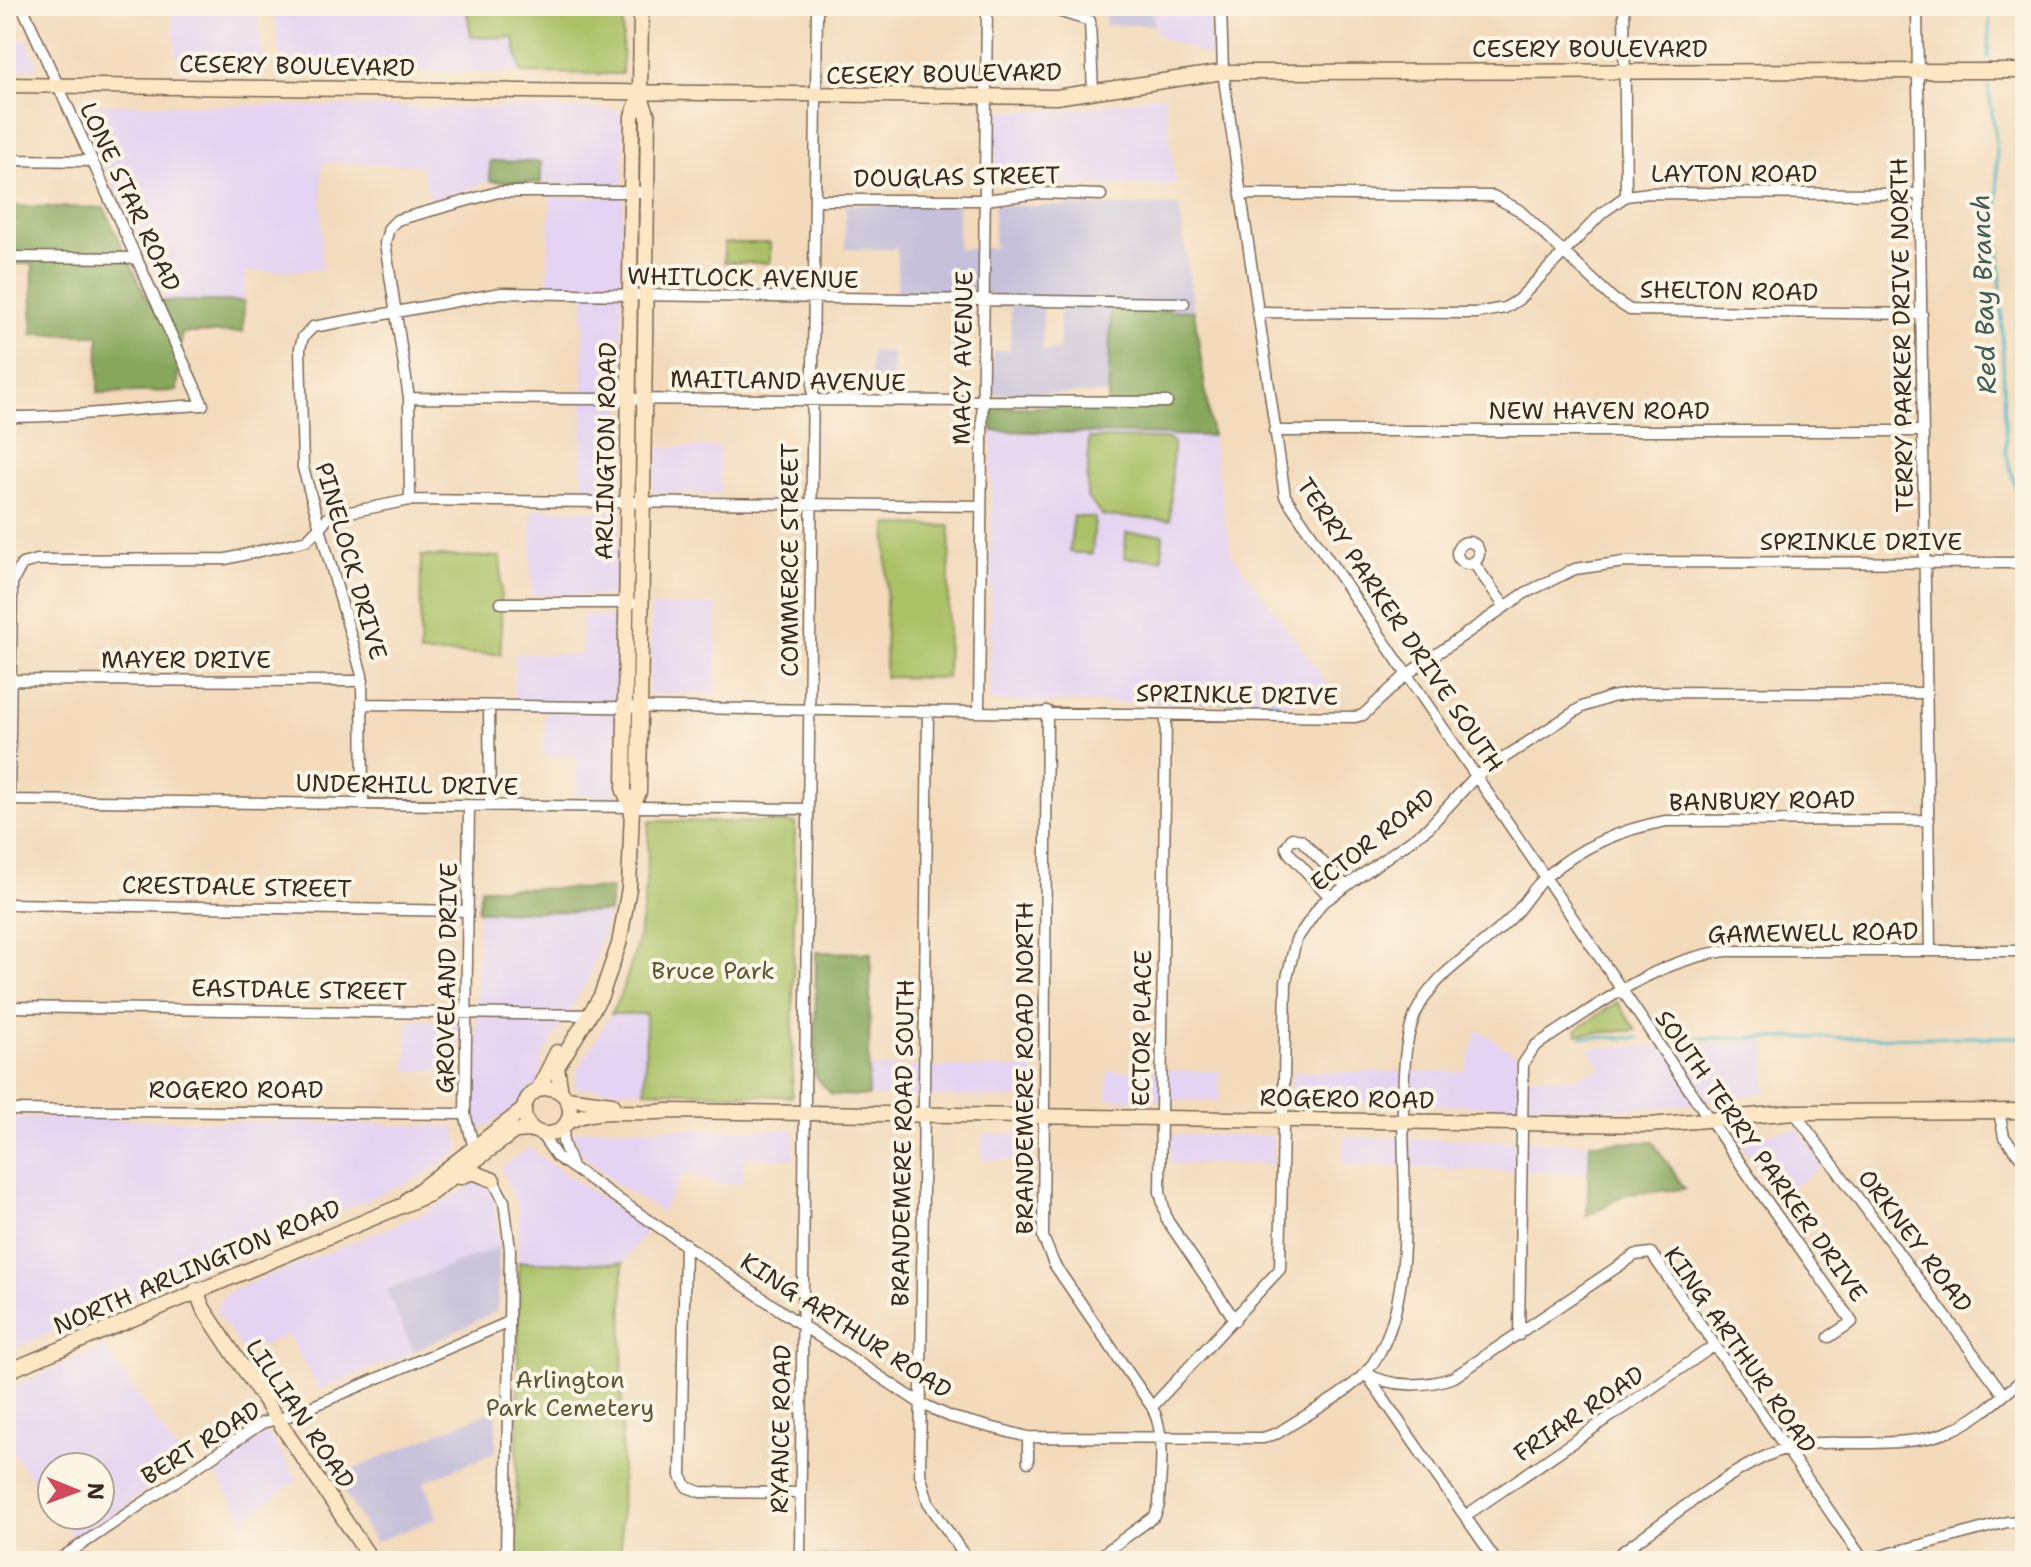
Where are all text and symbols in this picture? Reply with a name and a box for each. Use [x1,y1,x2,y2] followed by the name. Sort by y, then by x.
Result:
[1472,33,1708,65] street label: CESERY BOULEVARD
[179,48,415,84] street label: CESERY BOULEVARD
[826,56,1062,92] street label: CESERY BOULEVARD
[72,97,188,297] street label: LONE STAR ROAD
[1883,157,1921,513] street label: TERRY PARKER DRIVE NORTH
[1651,158,1817,190] street label: LAYTON ROAD
[853,159,1061,195] street label: DOUGLAS STREET
[1962,193,2004,395] water label: Red Bay Branch
[627,260,859,296] street label: WHITLOCK AVENUE
[945,271,981,445] street label: MACY AVENUE
[1640,273,1818,309] street label: SHELTON ROAD
[588,342,624,560] street label: ARLINGTON ROAD
[670,363,906,399] street label: MAITLAND AVENUE
[1488,395,1710,427] street label: NEW HAVEN ROAD
[774,443,806,677] street label: COMMERCE STREET
[308,459,394,663] street label: PINELOCK DRIVE
[1289,471,1511,779] street label: TERRY PARKER DRIVE SOUTH
[1760,526,1962,558] street label: SPRINKLE DRIVE
[101,644,271,676] street label: MAYER DRIVE
[1136,677,1338,713] street label: SPRINKLE DRIVE
[295,767,519,803] street label: UNDERHILL DRIVE
[1304,781,1442,899] street label: ECTOR ROAD
[1668,783,1856,819] street label: BANBURY ROAD
[429,862,465,1094] street label: GROVELAND DRIVE
[122,869,353,905] street label: CRESTDALE STREET
[1009,902,1041,1234] street label: BRANDEMERE ROAD NORTH
[1707,915,1919,951] street label: GAMEWELL ROAD
[1125,949,1159,1107] street label: ECTOR PLACE
[651,955,775,987] park label: Bruce Park
[191,972,407,1008] street label: EASTDALE STREET
[884,979,922,1307] street label: BRANDEMERE ROAD SOUTH
[1648,1004,1874,1308] street label: SOUTH TERRY PARKER DRIVE
[149,1074,323,1106] street label: ROGERO ROAD
[1259,1081,1435,1117] street label: ROGERO ROAD
[1851,1163,1979,1319] street label: ORKNEY ROAD
[48,1192,346,1342] street label: NORTH ARLINGTON ROAD
[1656,1240,1824,1460] street label: KING ARTHUR ROAD
[734,1246,958,1406] street label: KING ARTHUR ROAD
[238,1333,362,1495] street label: LILLIAN ROAD
[764,1344,798,1514] street label: RYANCE ROAD
[1507,1359,1651,1469] street label: FRIAR ROAD
[486,1364,654,1424] park label: Arlington Park Cemetery
[135,1394,267,1492] street label: BERT ROAD
[36,1451,116,1531] north arrow
[81,1482,110,1500] text: N

